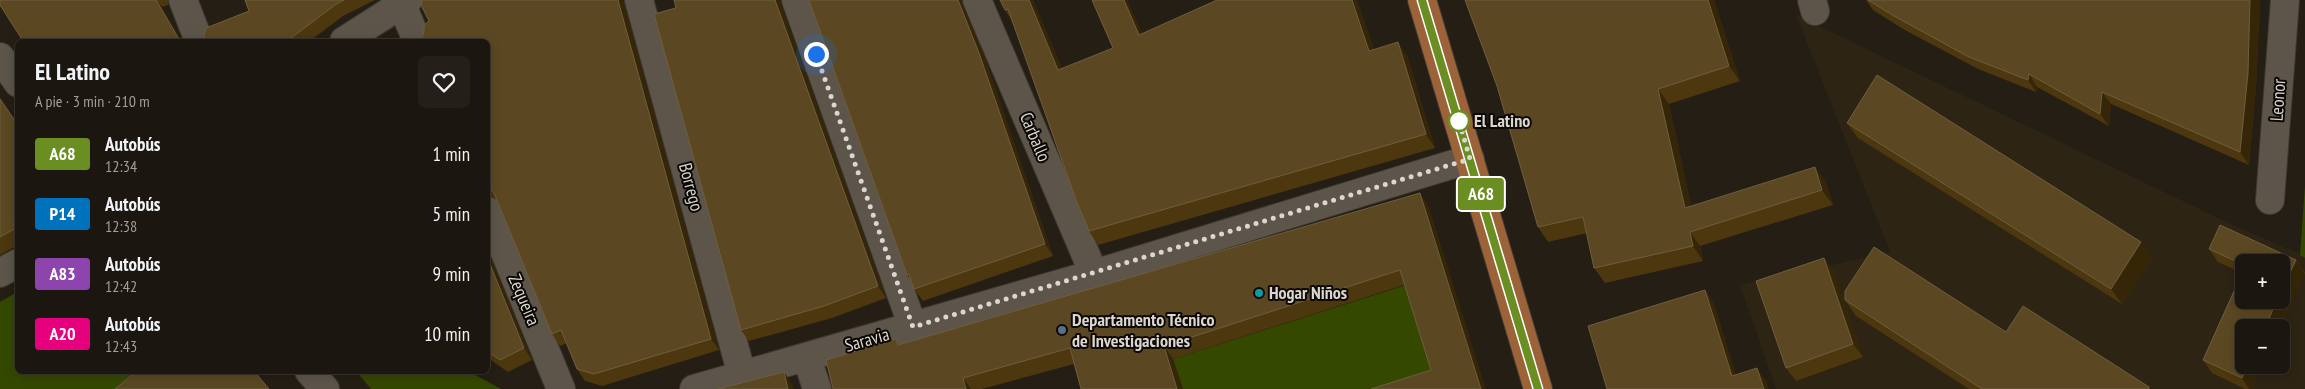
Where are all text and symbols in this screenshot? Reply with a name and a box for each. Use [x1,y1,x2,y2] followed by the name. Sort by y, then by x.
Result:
[804,42,829,67] your location
[35,56,110,87] text: El Latino
[418,56,470,108] button: heart
[2265,78,2290,122] street label: Leonor
[35,91,150,111] text: A pie · 3 min · 210 m
[1015,109,1056,165] street label: Carballo
[1474,109,1530,132] place label: El Latino
[1448,110,1470,132] marker: El Latino
[105,132,161,156] text: Autobús
[49,142,76,165] text: A68
[433,142,470,166] text: 1 min
[105,156,137,176] text: 12:34
[674,160,709,214] street label: Borrego
[1452,178,1510,210] line badge: A68
[1468,182,1494,205] text: A68
[105,192,161,216] text: Autobús
[50,202,75,225] text: P14
[433,202,470,226] text: 5 min
[105,216,137,236] text: 12:38
[105,252,161,276] text: Autobús
[2235,254,2290,374] map controls
[2235,254,2290,309] button: +
[49,262,76,285] text: A83
[433,262,470,286] text: 9 min
[503,271,546,329] street label: Zequeira
[105,276,137,296] text: 12:42
[1269,281,1347,304] place label: Hogar Niños
[1253,287,1265,299] marker: Hogar Niños
[1072,308,1214,352] place label: Departamento Técnico de Investigaciones
[105,312,161,336] text: Autobús
[2235,319,2290,374] button: −
[49,322,76,345] text: A20
[424,322,470,346] text: 10 min
[842,322,892,357] street label: Saravia
[1056,324,1068,336] marker: Departamento Técnico de Investigaciones
[105,336,137,356] text: 12:43

